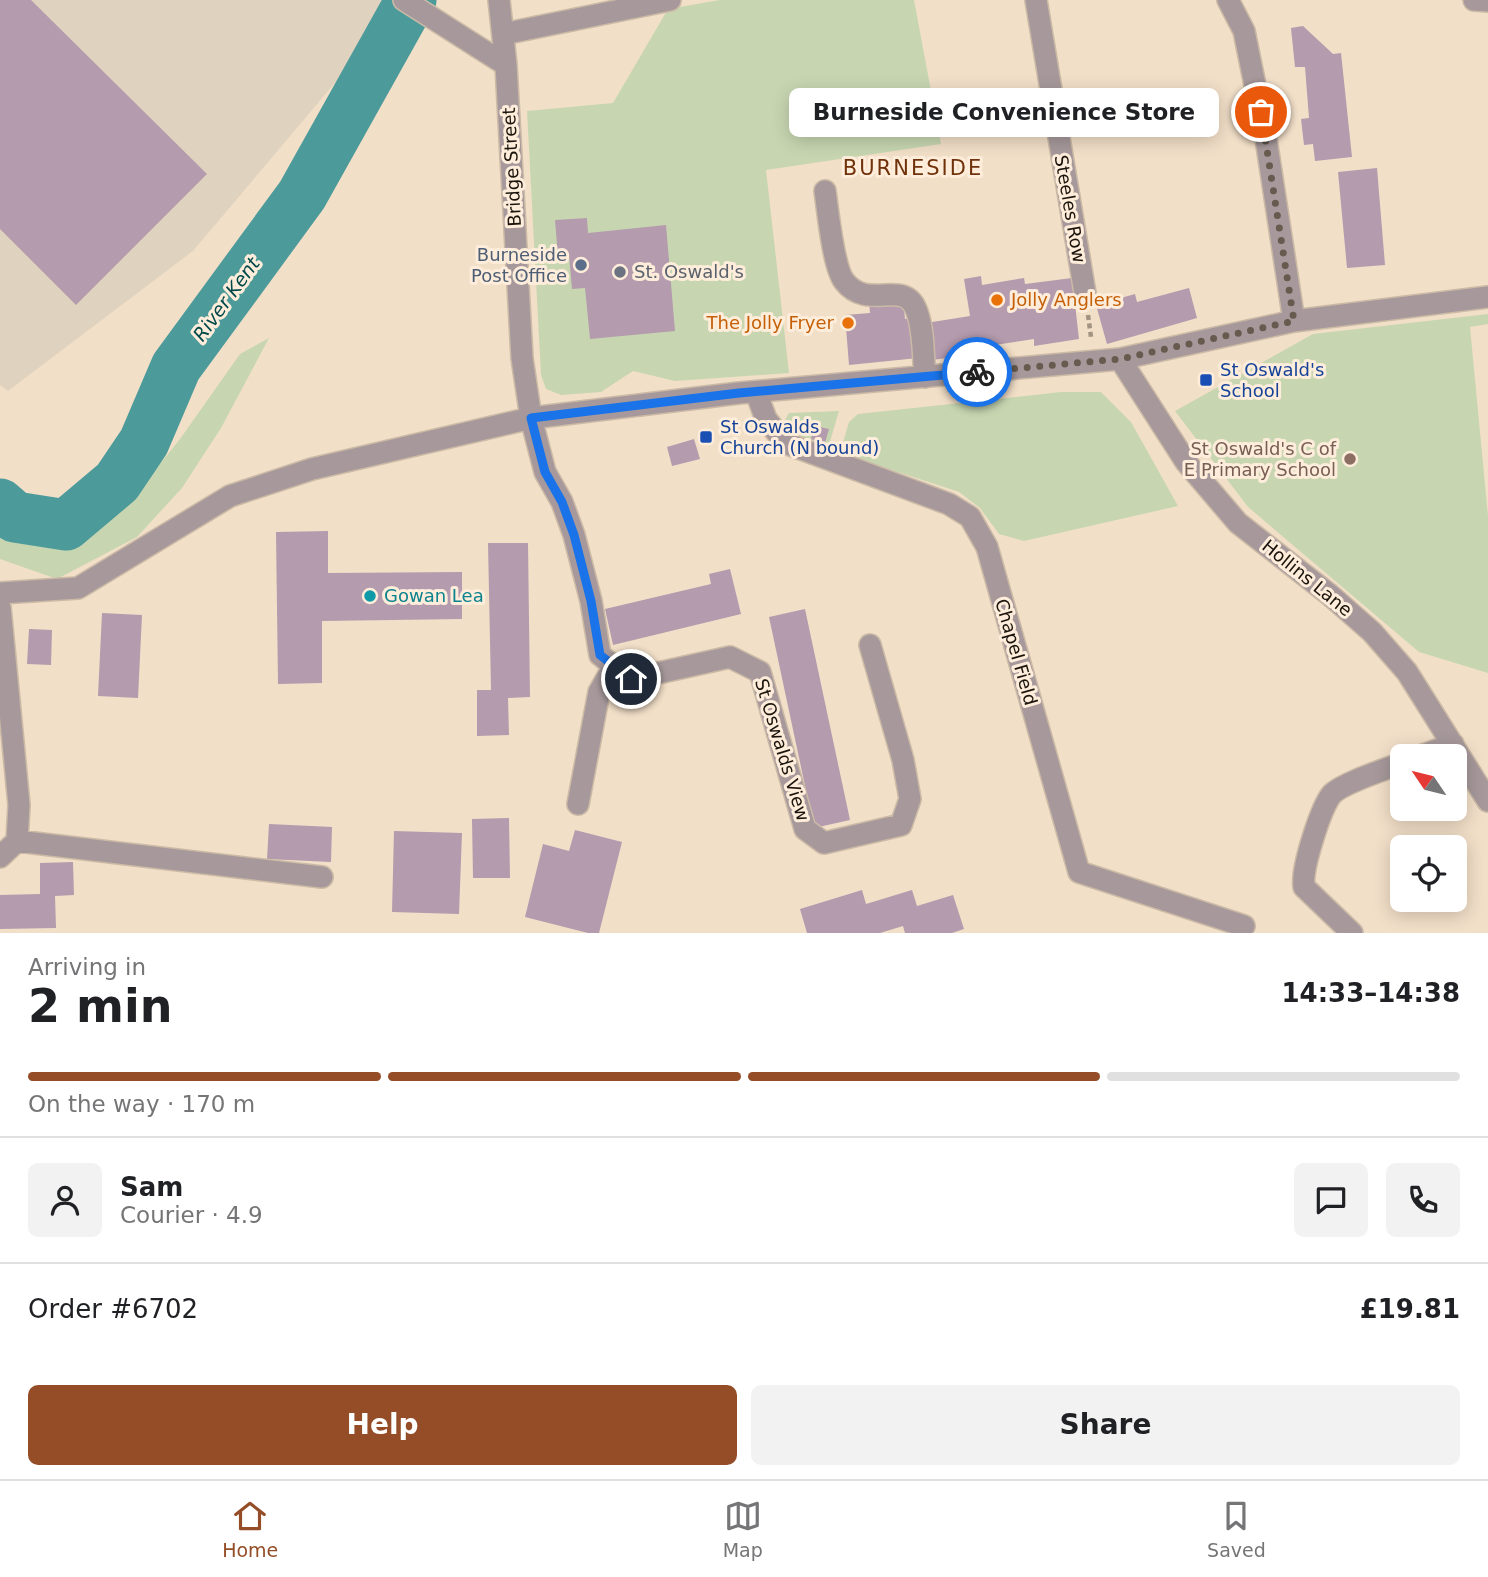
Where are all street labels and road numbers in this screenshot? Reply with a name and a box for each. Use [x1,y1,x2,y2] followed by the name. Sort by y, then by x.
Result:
[498,107,525,227] street label: Bridge Street
[1051,153,1090,265] street label: Steeles Row
[1258,535,1357,620] street label: Hollins Lane
[991,596,1042,708] street label: Chapel Field
[751,676,814,824] street label: St Oswalds View

